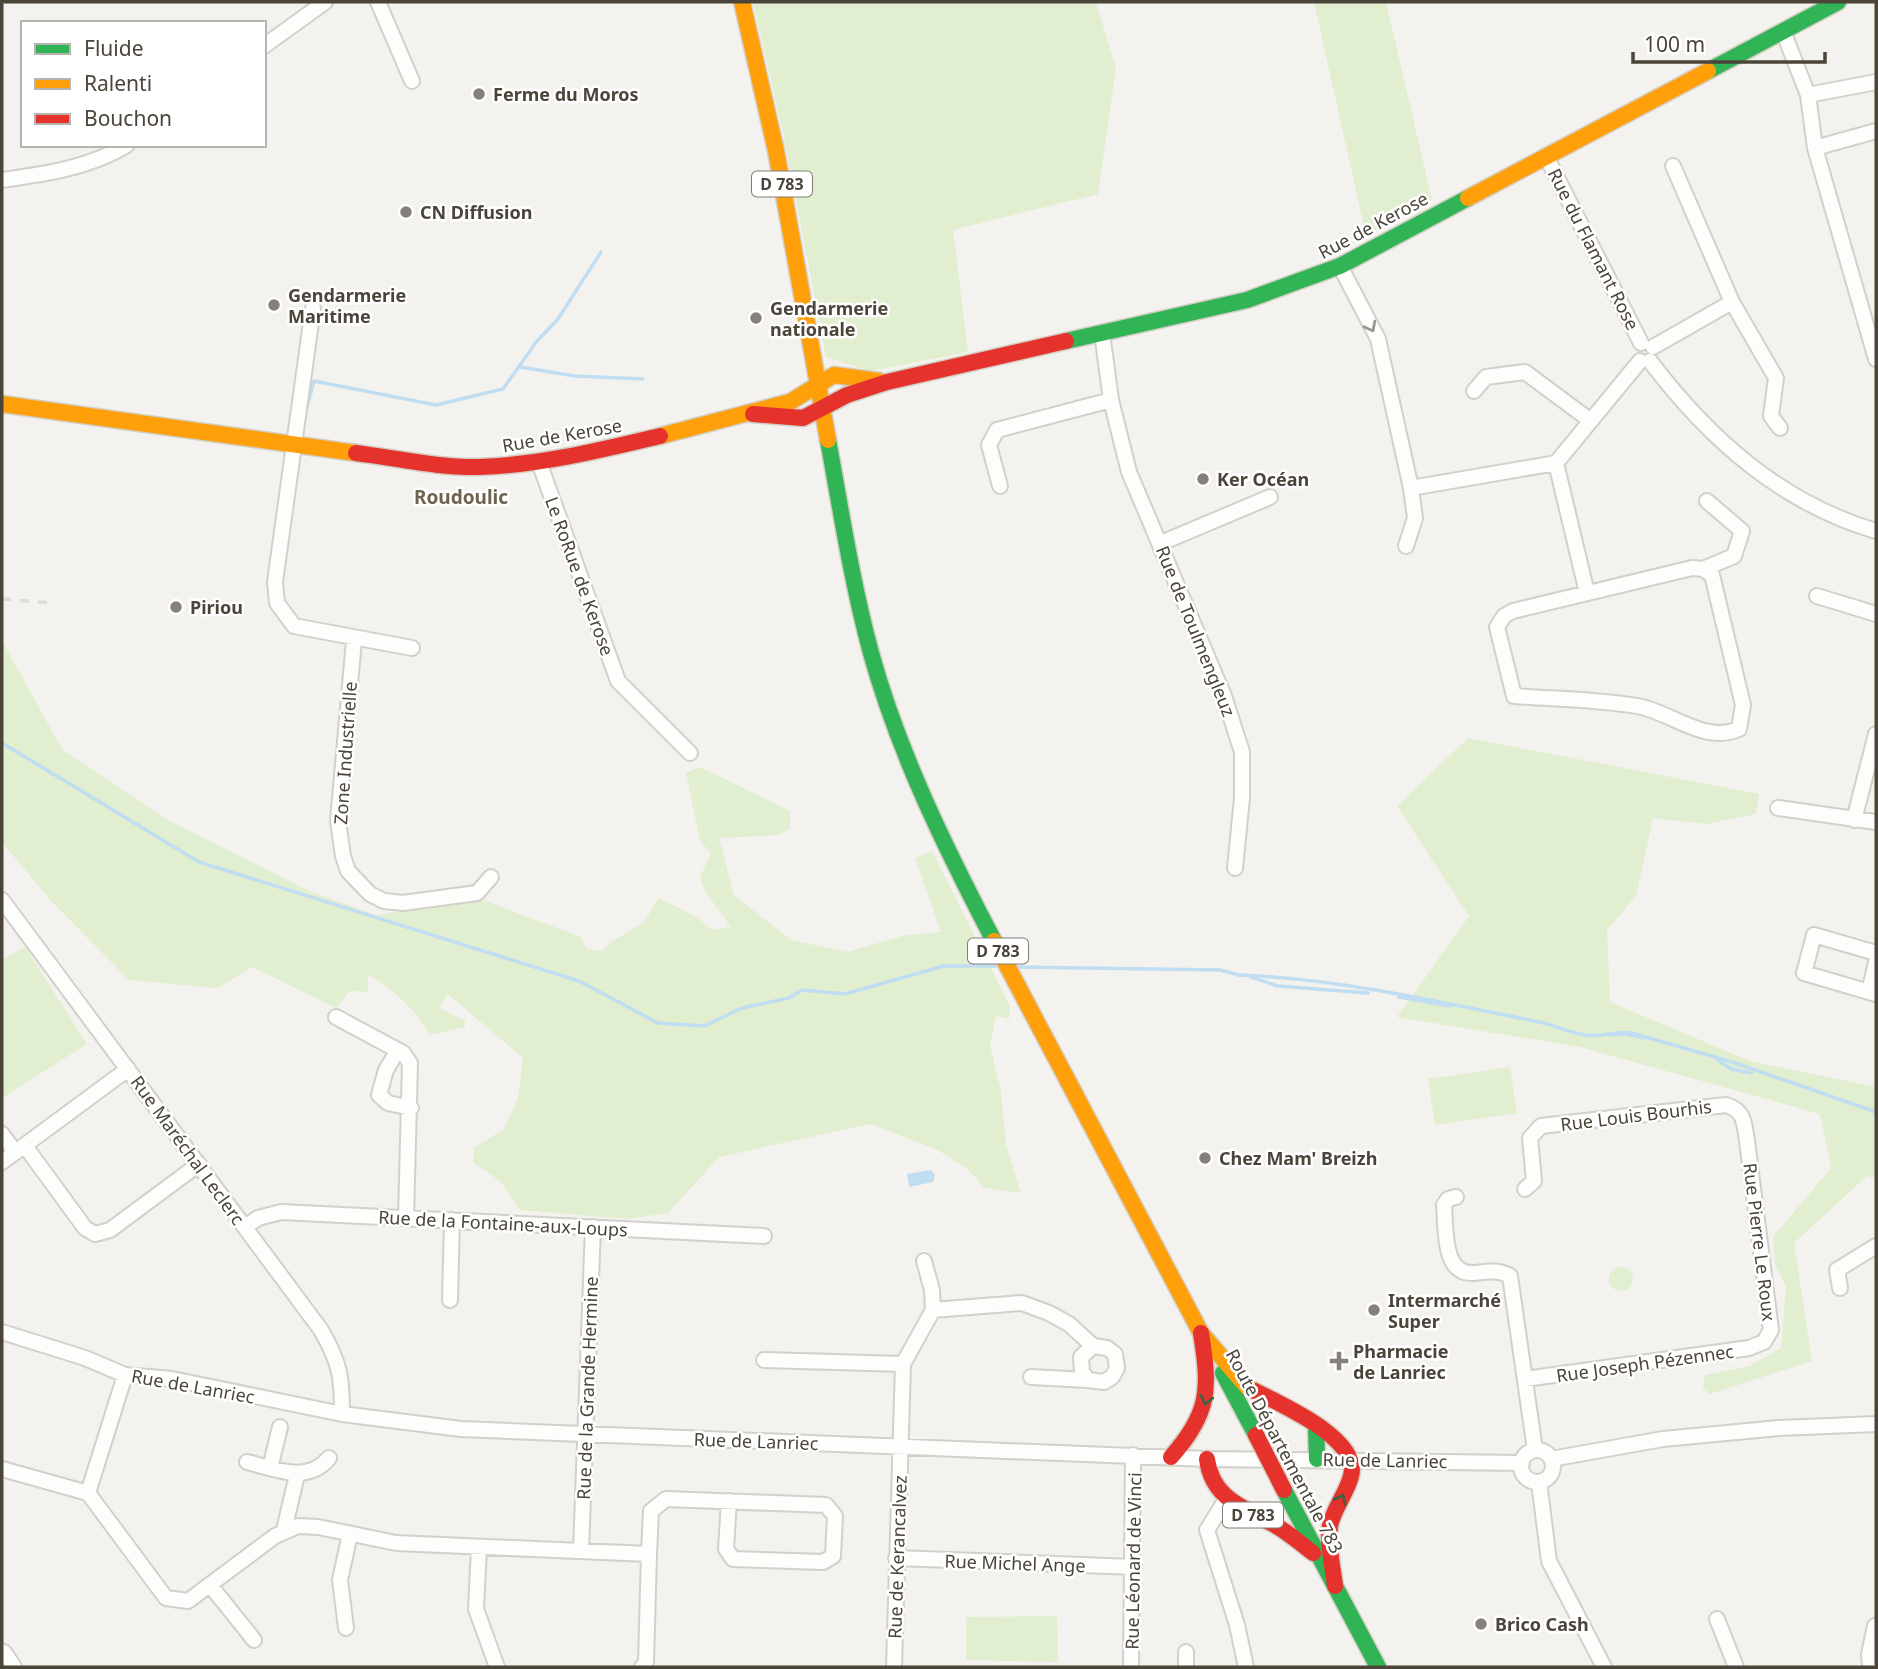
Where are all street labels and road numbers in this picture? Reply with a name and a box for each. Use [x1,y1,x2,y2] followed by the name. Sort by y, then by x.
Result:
[1543,164,1645,334] street label: Rue du Flamant Rose
[752,172,812,196] road number: D 783
[1314,186,1432,264] street label: Rue de Kerose
[500,413,624,457] street label: Rue de Kerose
[540,493,620,659] street label: Le RoRue de Kerose
[1151,542,1241,720] street label: Rue de Toulmengleuz
[328,681,362,825] street label: Zone Industrielle
[968,939,1028,964] road number: D 783
[126,1071,250,1230] street label: Rue Maréchal Leclerc
[1559,1094,1713,1136] street label: Rue Louis Bourhis
[1738,1162,1782,1323] street label: Rue Pierre Le Roux
[378,1204,628,1242] street label: Rue de la Fontaine-aux-Loups
[571,1276,603,1500] street label: Rue de la Grande Hermine
[1555,1339,1736,1387] street label: Rue Joseph Pézennec
[1221,1345,1349,1557] street label: Route Départementale 783
[130,1363,257,1409] street label: Rue de Lanriec
[693,1427,819,1455] street label: Rue de Lanriec
[1323,1447,1448,1473] street label: Rue de Lanriec
[1119,1472,1147,1650] street label: Rue Léonard de Vinci
[882,1475,912,1639] street label: Rue de Kerancalvez
[1223,1502,1283,1527] road number: D 783
[944,1549,1086,1577] street label: Rue Michel Ange

